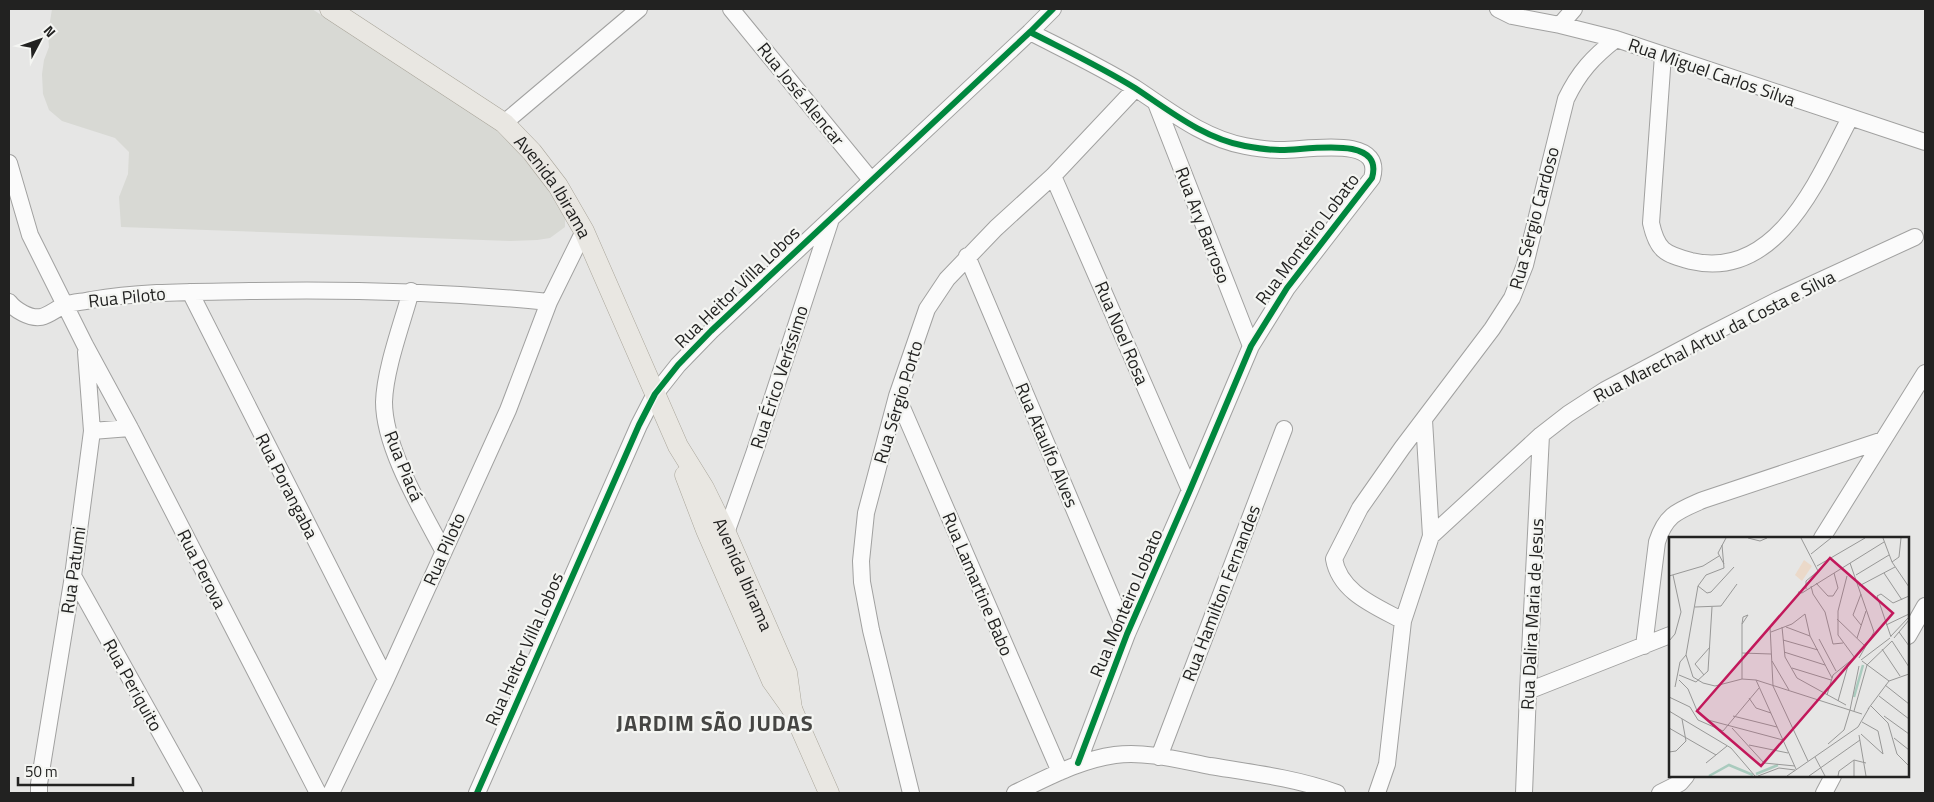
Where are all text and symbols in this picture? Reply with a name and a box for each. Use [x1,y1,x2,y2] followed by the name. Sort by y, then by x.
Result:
[15,15,65,65] north arrow
[39,21,61,42] text: N
[1625,31,1799,113] street label: Rua Miguel Carlos Silva
[751,36,851,152] street label: Rua José Alencar
[508,128,599,242] street label: Avenida Ibirama
[1502,144,1566,292] street label: Rua Sérgio Cardoso
[1168,163,1238,287] street label: Rua Ary Barroso
[1248,167,1366,311] street label: Rua Monteiro Lobato
[668,220,806,354] street label: Rua Heitor Villa Lobos
[1588,263,1840,409] street label: Rua Marechal Artur da Costa e Silva
[1088,277,1156,389] street label: Rua Noel Rosa
[87,280,167,314] street label: Rua Piloto
[743,302,815,452] street label: Rua Érico Veríssimo
[866,337,930,467] street label: Rua Sérgio Porto
[1009,378,1085,512] street label: Rua Ataulfo Alves
[378,427,430,505] street label: Rua Piacá
[249,428,325,544] street label: Rua Porangaba
[1175,501,1267,685] street label: Rua Hamilton Fernandes
[416,508,472,590] street label: Rua Piloto
[936,508,1020,660] street label: Rua Lamartine Babo
[707,513,780,635] street label: Avenida Ibirama
[1513,517,1551,711] street label: Rua Dalira Maria de Jesus
[170,524,234,614] street label: Rua Perova
[54,525,92,615] street label: Rua Patumi
[1083,525,1169,681] street label: Rua Monteiro Lobato
[1669,537,1909,777] inset map
[478,568,570,730] street label: Rua Heitor Villa Lobos
[96,634,170,736] street label: Rua Periquito
[616,706,814,740] district label: JARDIM SÃO JUDAS
[18,754,132,786] scale bar
[25,760,58,783] text: 50 m

